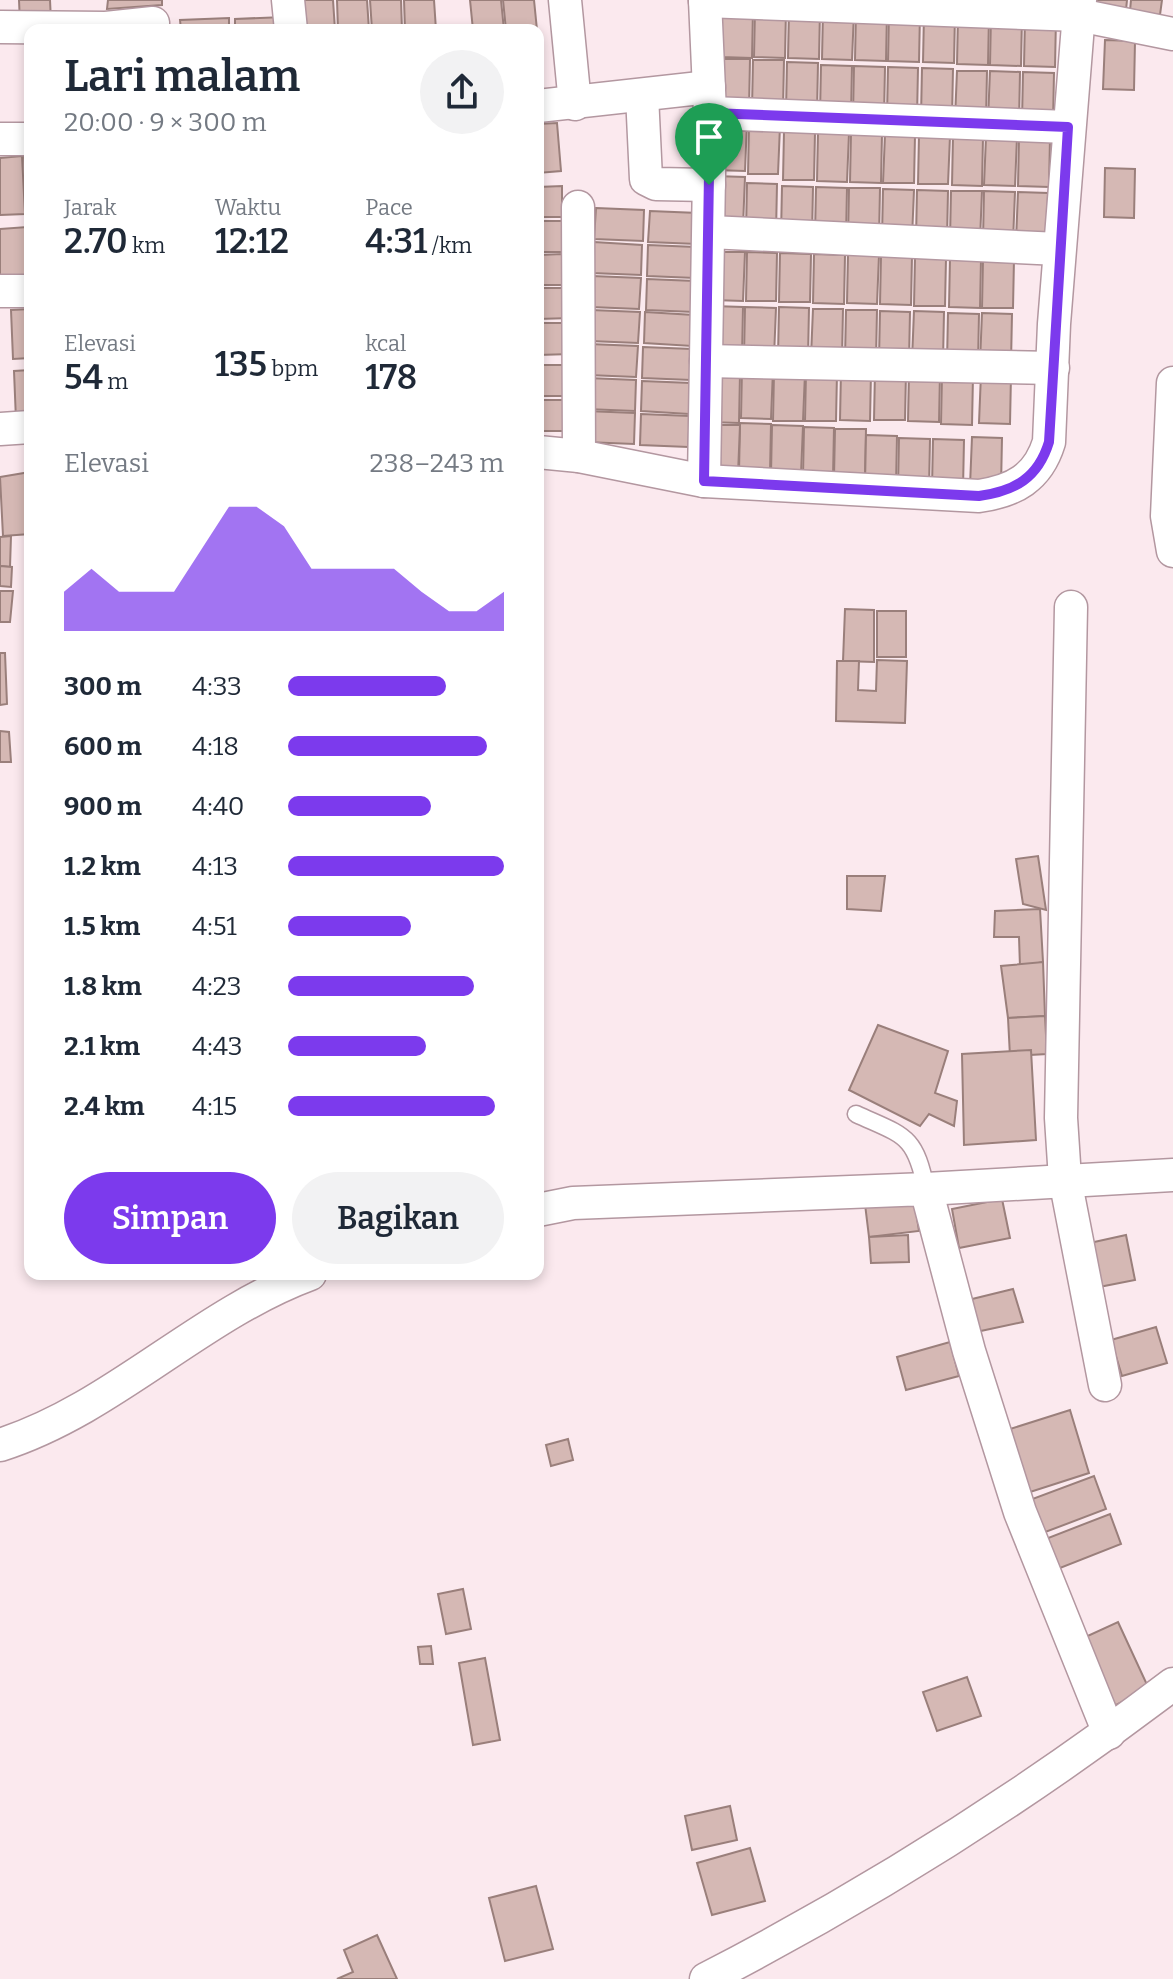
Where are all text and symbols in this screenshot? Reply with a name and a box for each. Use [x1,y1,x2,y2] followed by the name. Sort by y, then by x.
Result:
[64,50,300,103] text: Lari malam
[420,50,504,134] button: share
[675,103,743,185] pin
[64,107,266,138] text: 20:00 · 9 × 300 m
[687,115,731,159] icon: arrive
[64,194,116,221] text: Jarak
[215,194,281,221] text: Waktu
[365,194,413,221] text: Pace
[64,221,128,262] text: 2.70
[215,221,289,262] text: 12:12
[365,221,427,262] text: 4:31
[128,232,165,259] text: km
[427,232,472,259] text: /km
[64,330,136,357] text: Elevasi
[365,330,406,357] text: kcal
[215,344,267,385] text: 135
[267,355,318,382] text: bpm
[64,357,103,398] text: 54
[365,357,417,398] text: 178
[103,368,128,395] text: m
[64,448,149,479] text: Elevasi
[370,448,504,479] text: 238–243 m
[64,671,141,702] text: 300 m
[192,671,242,702] text: 4:33
[64,731,142,762] text: 600 m
[192,731,239,762] text: 4:18
[64,791,142,822] text: 900 m
[192,791,245,822] text: 4:40
[64,851,141,882] text: 1.2 km
[192,851,238,882] text: 4:13
[64,911,140,942] text: 1.5 km
[192,911,237,942] text: 4:51
[64,971,142,1002] text: 1.8 km
[192,971,242,1002] text: 4:23
[64,1031,140,1062] text: 2.1 km
[192,1031,243,1062] text: 4:43
[64,1091,145,1122] text: 2.4 km
[192,1091,237,1122] text: 4:15
[64,1172,276,1264] button: Simpan
[292,1172,504,1264] button: Bagikan

